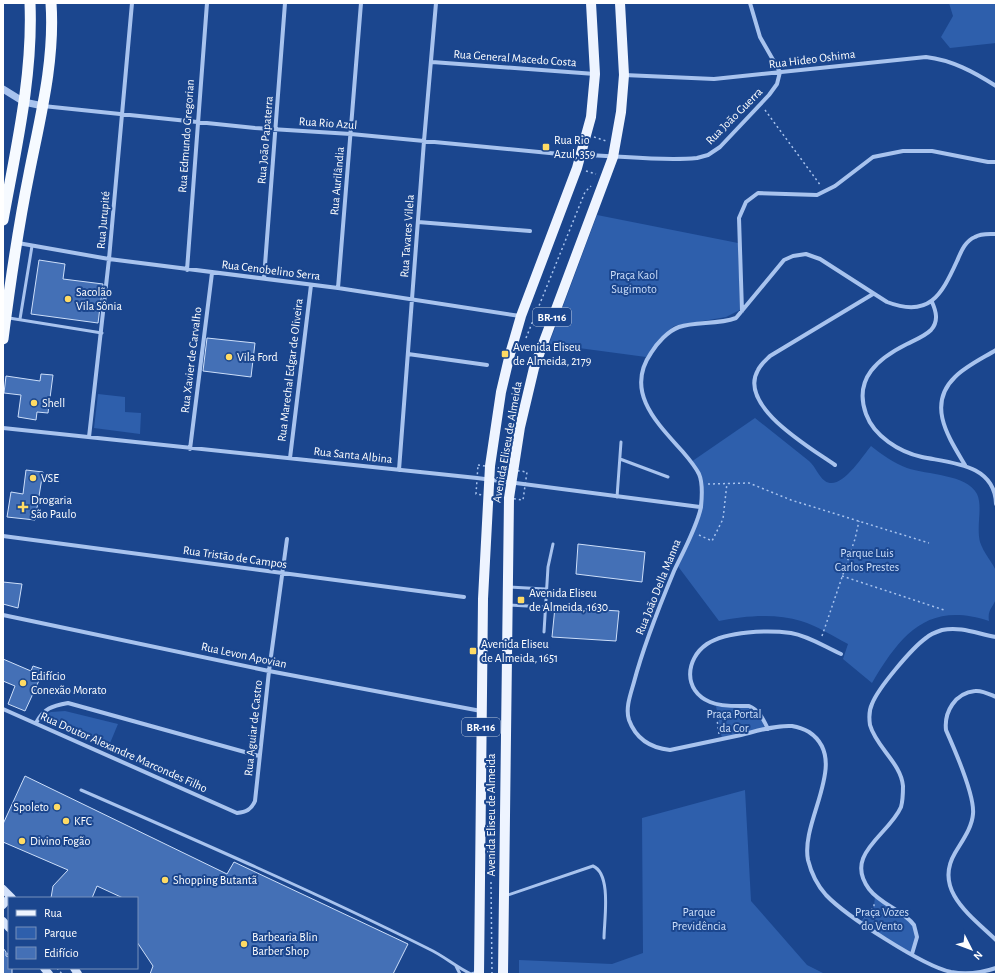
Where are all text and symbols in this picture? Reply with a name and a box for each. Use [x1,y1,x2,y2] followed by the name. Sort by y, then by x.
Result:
[453,48,577,68] street label: Rua General Macedo Costa
[768,48,856,70] street label: Rua Hideo Oshima
[176,79,196,193] street label: Rua Edmundo Gregorian
[703,85,765,147] street label: Rua João Guerra
[255,95,275,185] street label: Rua João Papaterra
[298,115,358,131] street label: Rua Rio Azul
[554,134,596,160] place label: Rua Rio Azul, 359
[541,142,551,152] marker: Rua Rio Azul, 359
[328,146,346,216] street label: Rua Aurilândia
[95,191,111,249] street label: Rua Jurupité
[398,194,416,278] street label: Rua Tavares Vilela
[221,258,322,282] street label: Rua Cenobelino Serra
[610,269,658,295] park label: Praça Kaol Sugimoto
[76,286,122,312] place label: Sacolão Vila Sônia
[63,294,73,304] marker: Sacolão Vila Sônia
[275,297,305,442] street label: Rua Marechal Edgar de Oliveira
[179,306,203,414] street label: Rua Xavier de Carvalho
[533,308,571,326] road number: BR-116
[513,341,592,367] place label: Avenida Eliseu de Almeida, 2179
[500,349,510,359] marker: Avenida Eliseu de Almeida, 2179
[237,351,278,363] place label: Vila Ford
[224,352,234,362] marker: Vila Ford
[490,380,524,504] street label: Avenida Eliseu de Almeida
[42,397,65,409] place label: Shell
[29,398,39,408] marker: Shell
[313,445,393,465] street label: Rua Santa Albina
[41,472,59,484] place label: VSE
[28,473,38,483] marker: VSE
[31,494,76,520] place label: Drogaria São Paulo
[18,502,28,512] marker: Drogaria São Paulo
[633,537,683,637] street label: Rua João Della Manna
[182,544,288,570] street label: Rua Tristão de Campos
[835,547,899,573] park label: Parque Luis Carlos Prestes
[529,587,608,613] place label: Avenida Eliseu de Almeida, 1630
[516,595,526,605] marker: Avenida Eliseu de Almeida, 1630
[481,638,558,664] place label: Avenida Eliseu de Almeida, 1651
[200,640,288,670] street label: Rua Levon Apovian
[468,646,478,656] marker: Avenida Eliseu de Almeida, 1651
[31,670,107,696] place label: Edifício Conexão Morato
[18,678,28,688] marker: Edifício Conexão Morato
[242,679,264,777] street label: Rua Aguiar de Castro
[706,708,762,734] park label: Praça Portal da Cor
[39,710,209,794] street label: Rua Doutor Alexandre Marcondes Filho
[462,718,500,736] road number: BR-116
[485,753,497,877] street label: Avenida Eliseu de Almeida
[13,801,49,813] place label: Spoleto
[52,802,62,812] marker: Spoleto
[74,815,92,827] place label: KFC
[61,816,71,826] marker: KFC
[30,835,91,847] place label: Divino Fogão
[17,836,27,846] marker: Divino Fogão
[173,874,258,886] place label: Shopping Butantã
[160,875,170,885] marker: Shopping Butantã
[8,897,138,969] legend
[672,906,727,932] park label: Parque Previdência
[855,906,909,932] park label: Praça Vozes do Vento
[44,907,63,919] text: Rua
[44,927,77,939] text: Parque
[951,929,991,969] north arrow
[252,931,318,957] place label: Barbearia Blin Barber Shop
[239,939,249,949] marker: Barbearia Blin Barber Shop
[44,947,79,959] text: Edifício
[971,949,985,962] text: N

